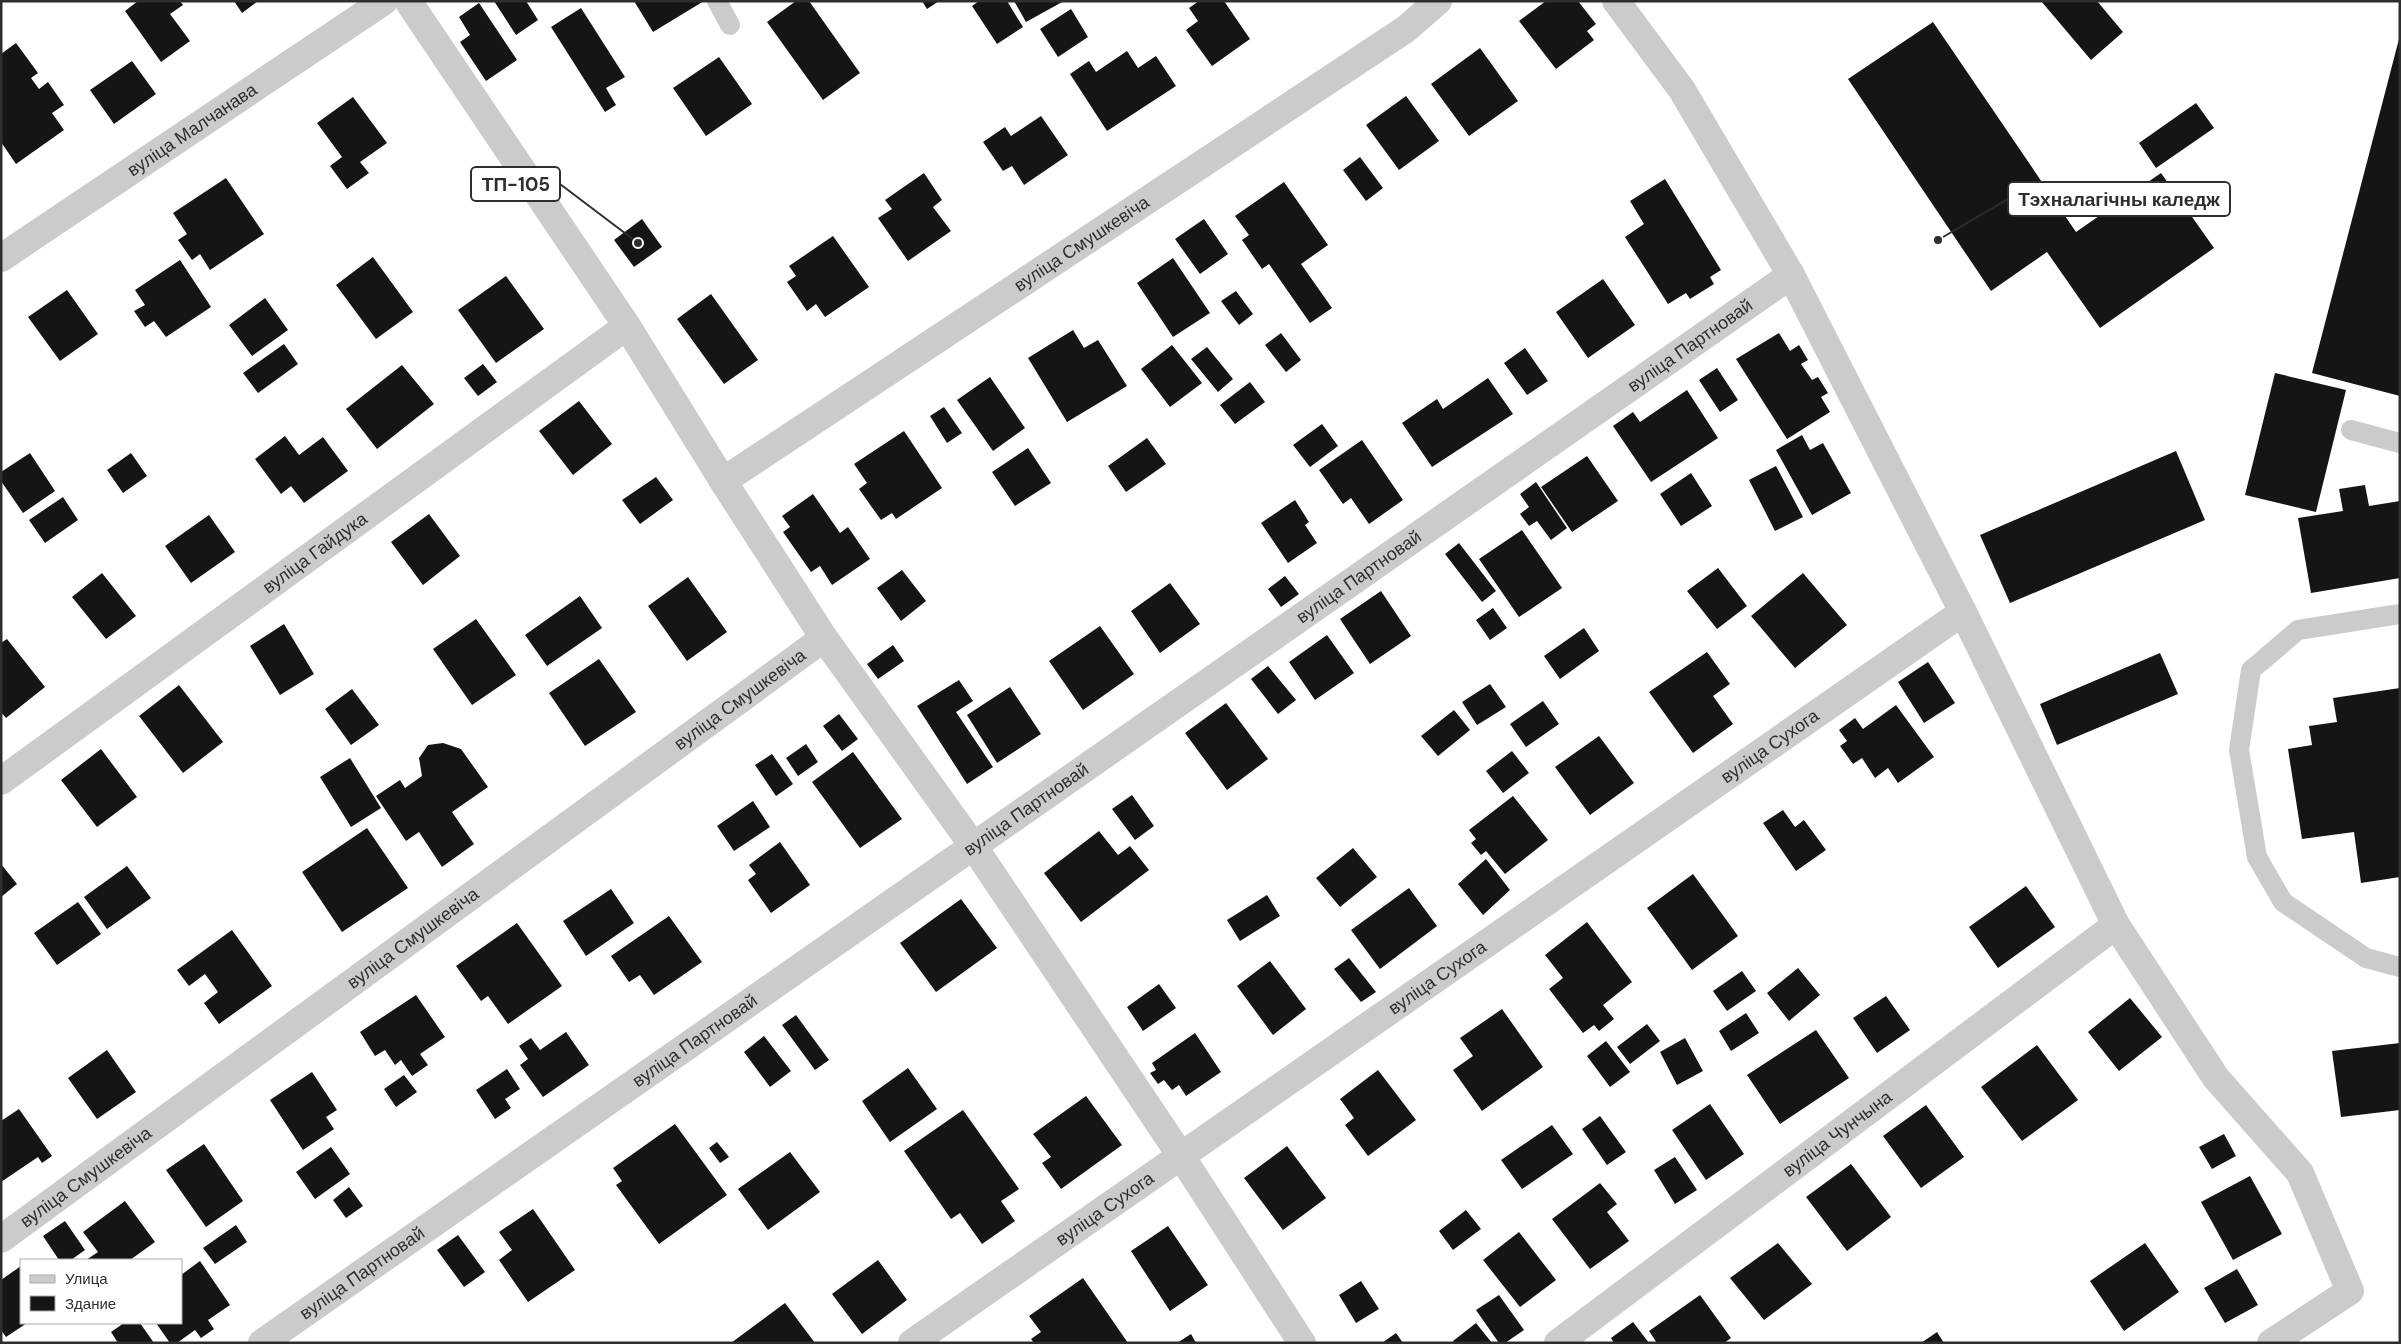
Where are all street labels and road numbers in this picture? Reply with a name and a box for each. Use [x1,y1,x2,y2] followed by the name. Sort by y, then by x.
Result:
[122,77,262,182] street label: вуліца Малчанава
[1009,190,1155,297] street label: вуліца Смушкевіча
[1623,293,1758,398] street label: вуліца Партновай
[258,506,373,599] street label: вуліца Гайдука
[1292,525,1426,629] street label: вуліца Партновай
[669,643,811,756] street label: вуліца Смушкевіча
[1716,703,1825,789] street label: вуліца Сухога
[959,757,1093,861] street label: вуліца Партновай
[342,882,484,994] street label: вуліца Смушкевіча
[1384,934,1492,1020] street label: вуліца Сухога
[627,989,762,1093] street label: вуліца Партновай
[1778,1084,1898,1183] street label: вуліца Чунчына
[15,1120,157,1233] street label: вуліца Смушкевіча
[1051,1166,1160,1251] street label: вуліца Сухога
[295,1221,429,1325] street label: вуліца Партновай

